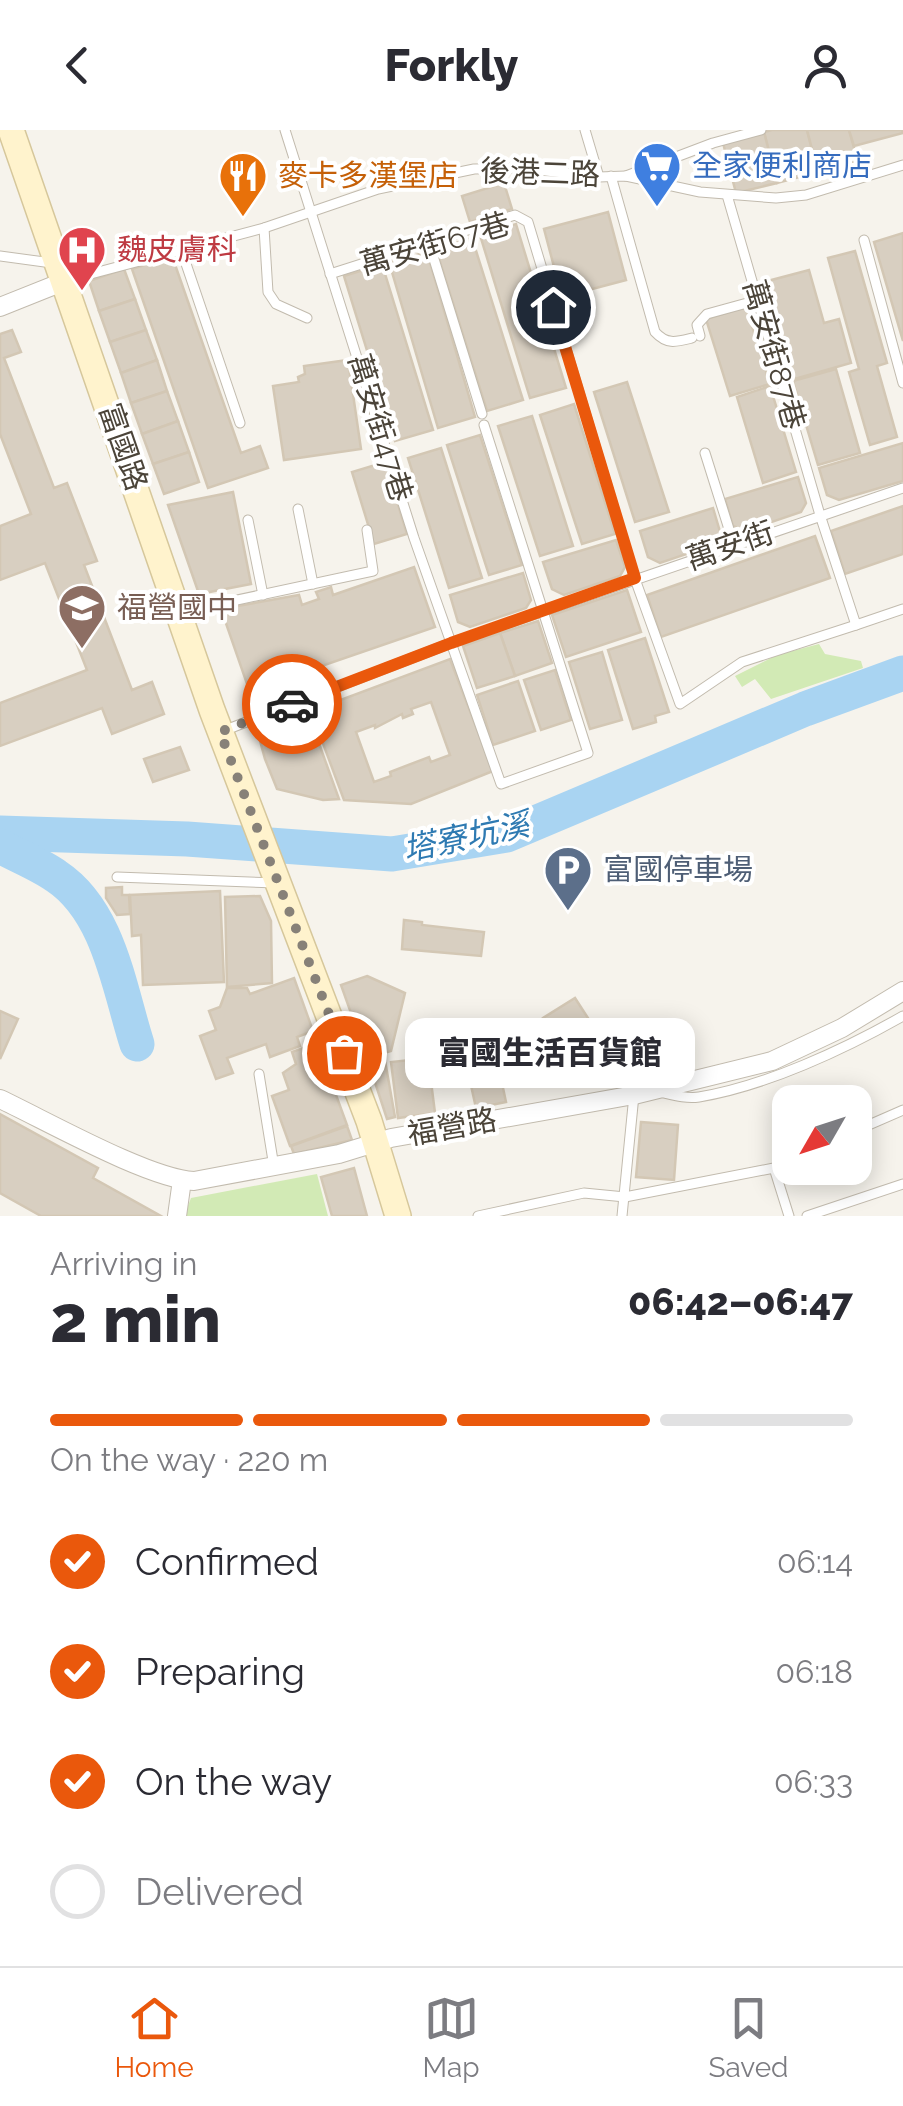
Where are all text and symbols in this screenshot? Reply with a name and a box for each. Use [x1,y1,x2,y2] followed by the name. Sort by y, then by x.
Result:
[50,38,105,93] icon: back
[798,38,853,93] icon: person
[385,39,518,92] text: Forkly
[631,140,683,208] supermarket icon: 全家便利商店
[692,148,872,183] place label: 全家便利商店
[217,150,269,218] restaurant icon: 麥卡多漢堡店
[479,153,601,192] street label: 後港二路
[278,158,458,193] place label: 麥卡多漢堡店
[356,205,514,282] street label: 萬安街67巷
[56,224,108,292] hospital icon: 魏皮膚科
[117,232,237,267] place label: 魏皮膚科
[511,265,596,350] pin
[736,276,813,434] street label: 萬安街87巷
[526,280,581,335] icon: home
[341,350,419,506] street label: 萬安街47巷
[92,399,155,495] street label: 富國路
[682,514,778,577] street label: 萬安街
[56,582,108,650] school or university icon: 福營國中
[117,590,237,625] place label: 福營國中
[242,654,342,754] courier
[265,677,320,732] icon: car
[399,804,536,868] water label: 塔寮坑溪
[542,844,594,912] parking icon: 富國停車場
[603,852,753,887] place label: 富國停車場
[302,1011,387,1096] pin
[404,1018,694,1088] callout: 富國生活百貨館
[317,1026,372,1081] icon: bag
[438,1034,662,1071] text: 富國生活百貨館
[772,1085,872,1185] north arrow
[772,1085,872,1185] map controls
[405,1101,499,1152] street label: 福營路
[50,1245,197,1282] text: Arriving in
[628,1279,853,1324] text: 06:42–06:47
[50,1281,221,1357] text: 2 min
[50,1441,328,1478] text: On the way · 220 m
[50,1534,105,1589] icon: check
[135,1539,319,1584] text: Confirmed
[777,1543,853,1580] text: 06:14
[50,1644,105,1699] icon: check
[135,1649,305,1694] text: Preparing
[775,1653,853,1690] text: 06:18
[50,1754,105,1809] icon: check
[135,1759,332,1804] text: On the way
[774,1763,853,1800] text: 06:33
[135,1869,304,1914] text: Delivered
[114,1991,194,2084] tab: Home
[423,1991,480,2084] tab: Map
[708,1991,789,2084] tab: Saved

